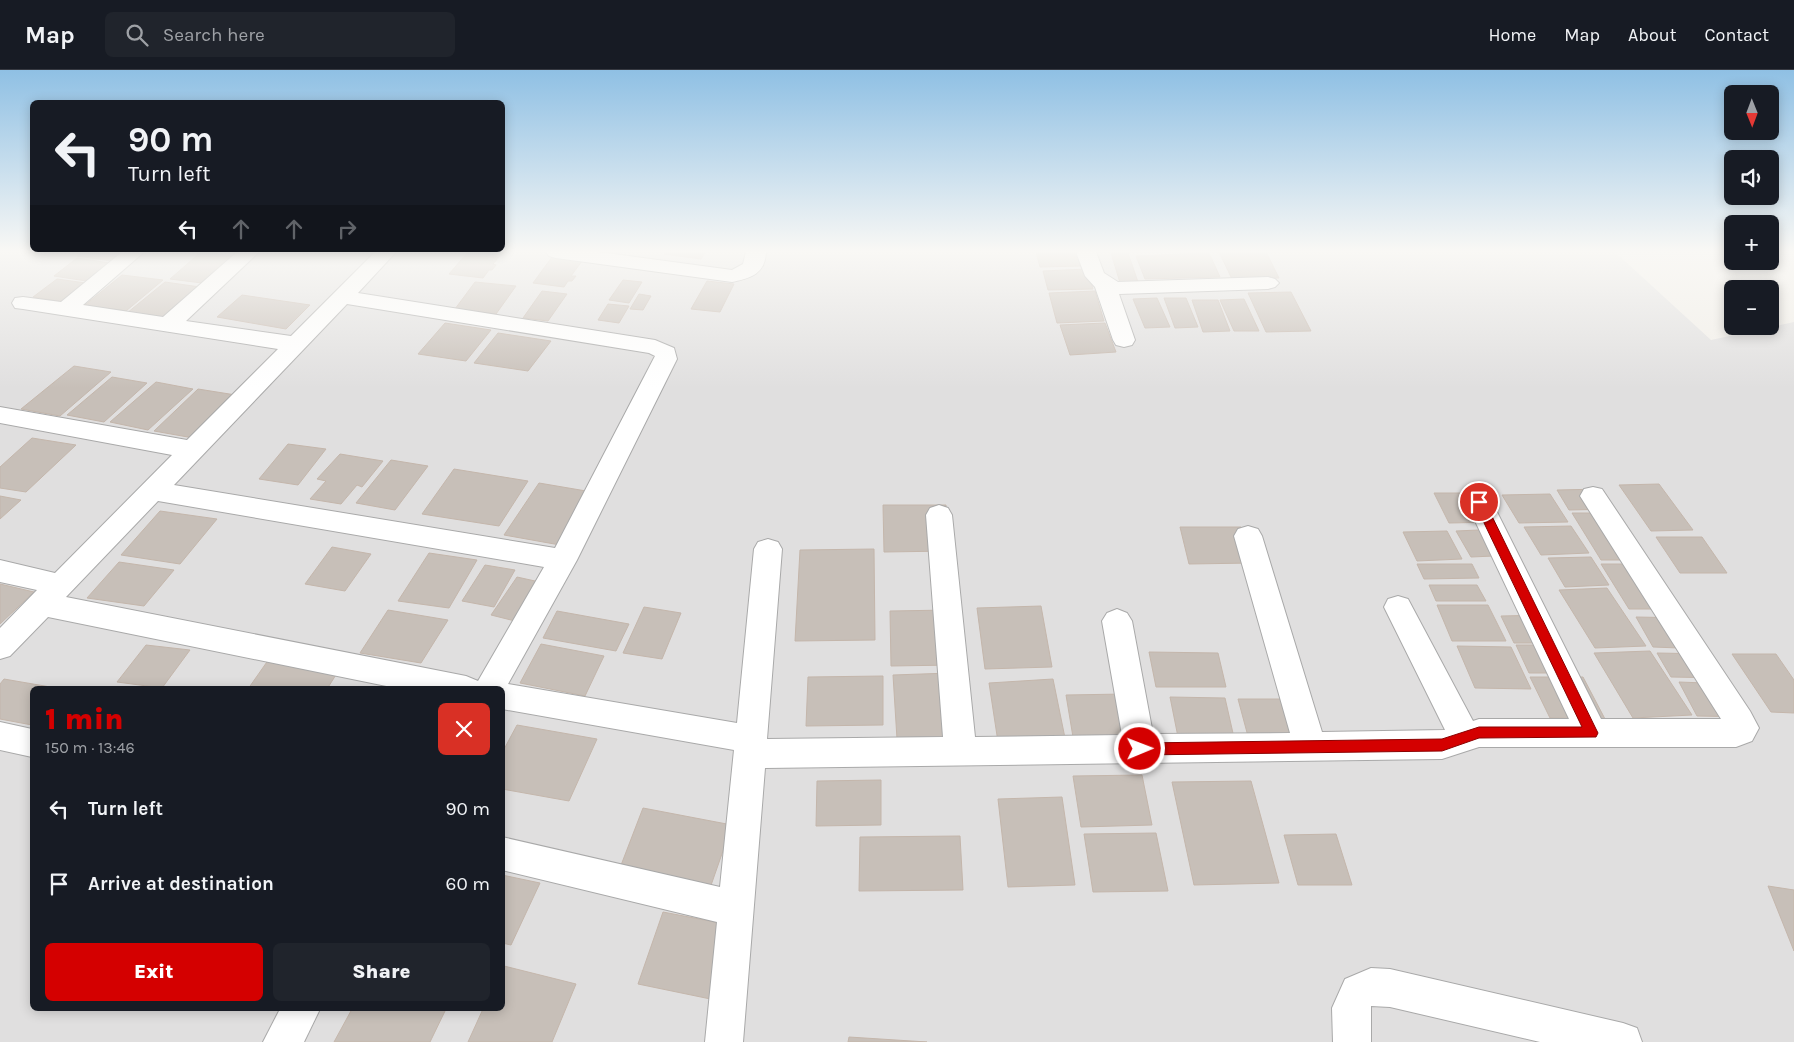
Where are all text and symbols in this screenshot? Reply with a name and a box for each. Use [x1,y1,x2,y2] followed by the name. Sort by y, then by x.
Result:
[105,12,455,57] search box
[25,21,75,49] text: Map
[123,21,151,49] icon: search
[163,24,265,46] text: Search here
[1488,24,1536,46] text: Home
[1564,24,1600,46] text: Map
[1628,24,1677,46] text: About
[1705,24,1769,46] text: Contact
[1724,85,1779,140] north arrow
[1724,85,1779,335] map controls
[128,119,214,160] text: 90 m
[45,120,110,185] icon: left
[1724,150,1779,205] button: sound
[128,161,211,187] text: Turn left
[174,215,202,243] icon: left
[227,215,255,243] icon: ahead
[280,215,308,243] icon: ahead
[333,215,361,243] icon: right
[1724,215,1779,270] button: +
[1724,280,1779,335] button: −
[1458,481,1500,523] pin
[1465,488,1493,516] icon: arrive
[45,701,124,737] text: 1 min
[438,703,490,755] button: close
[1113,722,1165,774] position arrow
[45,738,135,757] text: 150 m · 13:46
[45,795,73,823] icon: left
[88,798,163,820] text: Turn left
[445,798,490,820] text: 90 m
[45,870,73,898] icon: arrive
[88,873,274,895] text: Arrive at destination
[446,873,490,895] text: 60 m
[45,943,263,1001] button: Exit
[273,943,490,1001] button: Share

